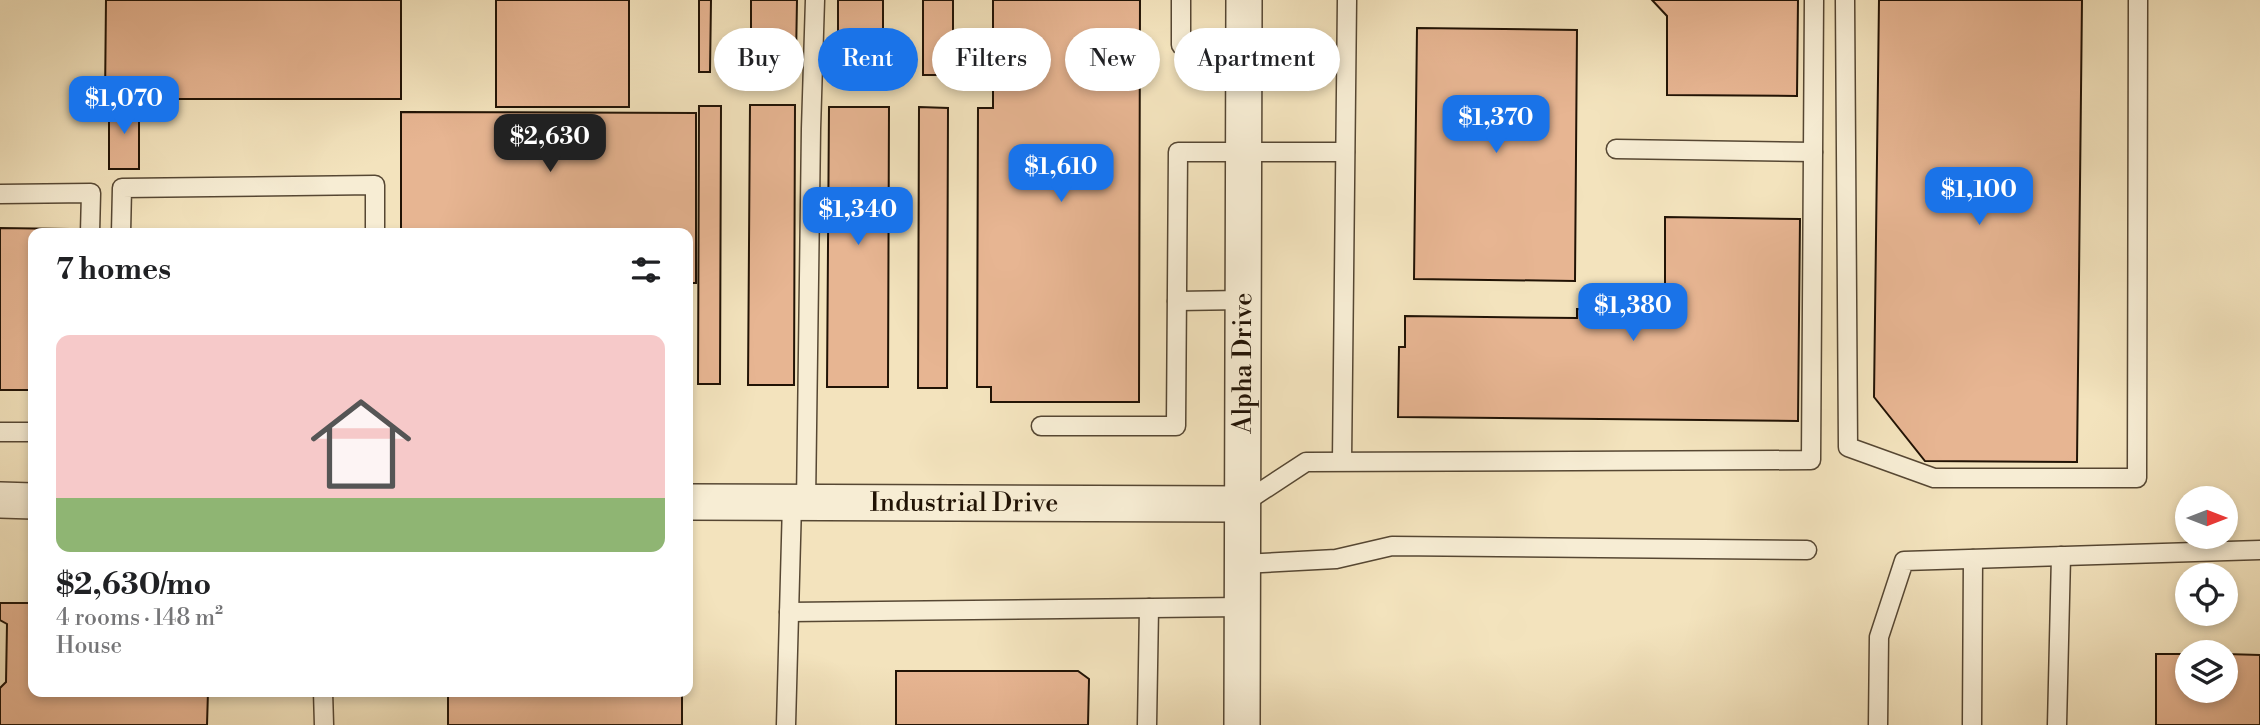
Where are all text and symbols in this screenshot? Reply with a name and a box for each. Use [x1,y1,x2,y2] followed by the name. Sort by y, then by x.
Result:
[714,28,804,91] chip: Buy
[818,28,918,91] chip: Rent
[932,28,1051,91] chip: Filters
[1065,28,1160,91] chip: New
[1174,28,1340,91] chip: Apartment
[67,76,181,136] pin: $1,070
[85,85,163,113] text: $1,070
[1439,96,1553,155] pin: $1,370
[1459,104,1533,132] text: $1,370
[493,114,607,174] pin: $2,630
[510,123,590,151] text: $2,630
[1004,144,1118,204] pin: $1,610
[1025,153,1097,181] text: $1,610
[1922,168,2036,227] pin: $1,100
[1941,176,2017,204] text: $1,100
[801,188,915,247] pin: $1,340
[819,196,897,224] text: $1,340
[56,251,171,289] text: 7 homes
[627,251,665,289] icon: filters
[1576,284,1690,343] pin: $1,380
[1594,292,1672,320] text: $1,380
[1227,293,1259,434] street label: Alpha Drive
[298,381,424,507] icon: home
[2175,486,2238,550] north arrow
[2175,486,2238,703] map controls
[870,487,1058,519] street label: Industrial Drive
[2175,563,2238,626] button: locate
[56,566,211,604] text: $2,630/mo
[56,604,223,632] text: 4 rooms · 148 m²
[56,632,122,660] text: House
[2175,640,2238,703] button: layers

